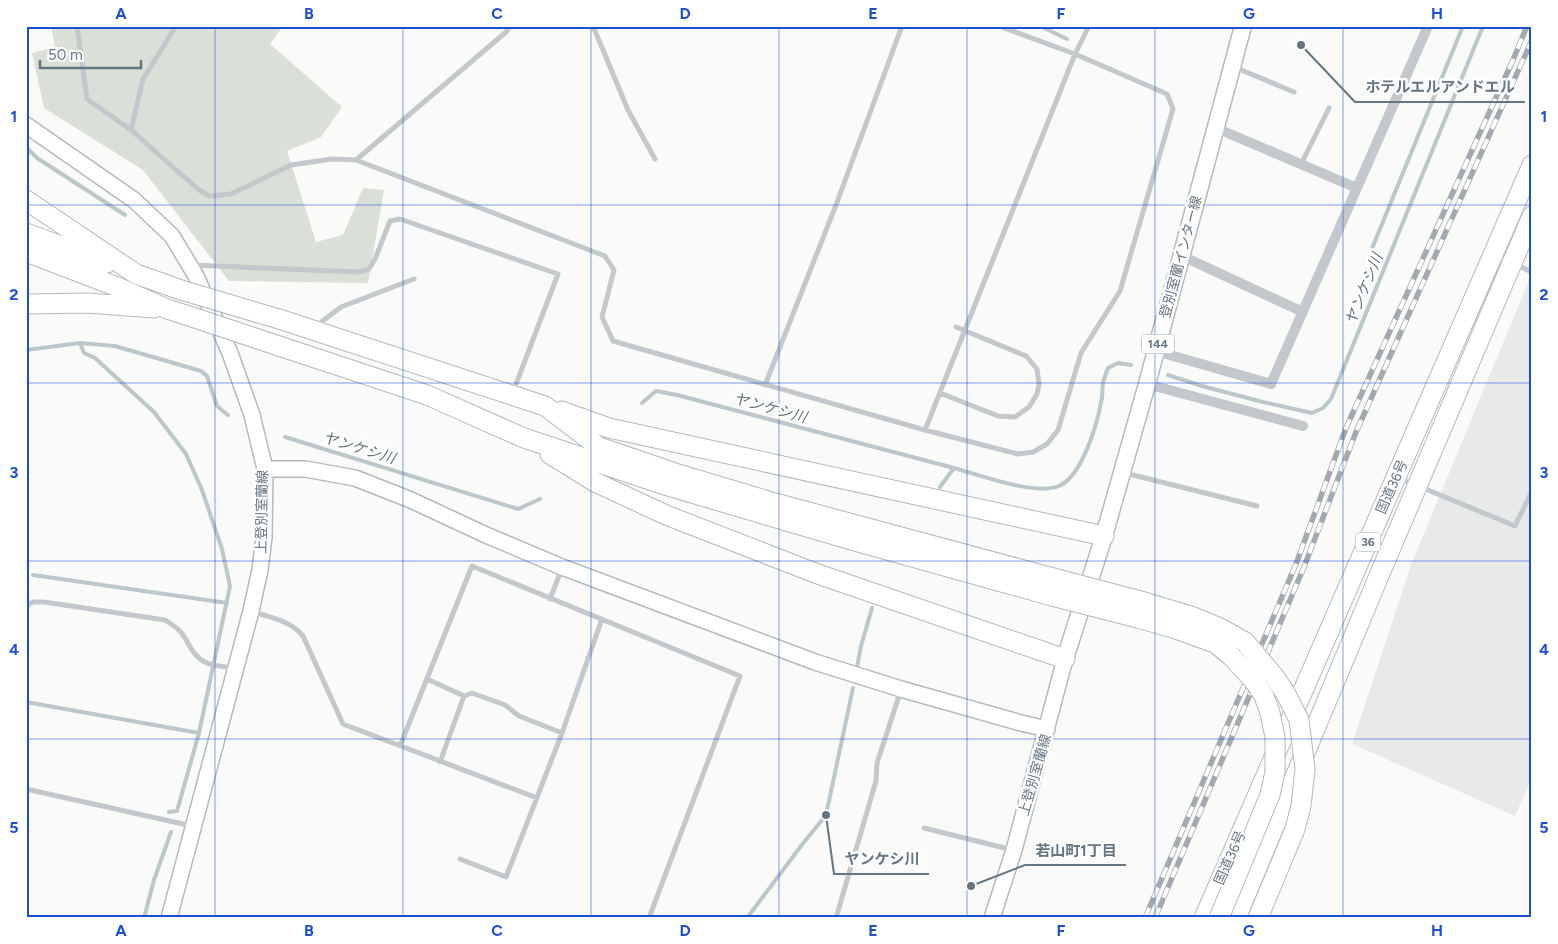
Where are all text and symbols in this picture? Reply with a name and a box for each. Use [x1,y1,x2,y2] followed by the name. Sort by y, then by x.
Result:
[115,4,127,23] text: A
[304,4,314,23] text: B
[491,4,503,23] text: C
[679,4,691,23] text: D
[868,4,878,23] text: E
[1057,4,1066,23] text: F
[1243,4,1255,23] text: G
[1431,4,1443,23] text: H
[40,38,141,70] scale bar
[48,46,83,64] text: 50 m
[1355,72,1525,102] callout: ホテルエルアンドエル
[1365,78,1515,96] text: ホテルエルアンドエル
[11,107,17,126] text: 1
[1541,107,1547,126] text: 1
[1156,194,1206,320] street label: 登別室蘭インター線
[1342,249,1387,327] water label: ヤンケシ川
[9,285,19,304] text: 2
[1539,285,1549,304] text: 2
[1142,334,1174,354] road number: 144
[731,390,810,427] water label: ヤンケシ川
[320,428,399,468] water label: ヤンケシ川
[1373,457,1411,517] street label: 国道36号
[10,463,19,482] text: 3
[1540,463,1549,482] text: 3
[253,470,271,554] street label: 上登別室蘭線
[1356,532,1380,552] road number: 36
[9,640,19,659] text: 4
[1539,640,1549,659] text: 4
[1015,732,1055,818] street label: 上登別室蘭線
[9,818,19,837] text: 5
[1539,818,1549,837] text: 5
[1211,828,1249,888] street label: 国道36号
[1025,835,1126,865] callout: 若山町1丁目
[1035,842,1117,860] text: 若山町1丁目
[834,844,929,874] callout: ヤンケシ川
[844,850,920,868] text: ヤンケシ川
[115,921,127,940] text: A
[304,921,314,940] text: B
[491,921,503,940] text: C
[679,921,691,940] text: D
[868,921,878,940] text: E
[1057,921,1066,940] text: F
[1243,921,1255,940] text: G
[1431,921,1443,940] text: H

